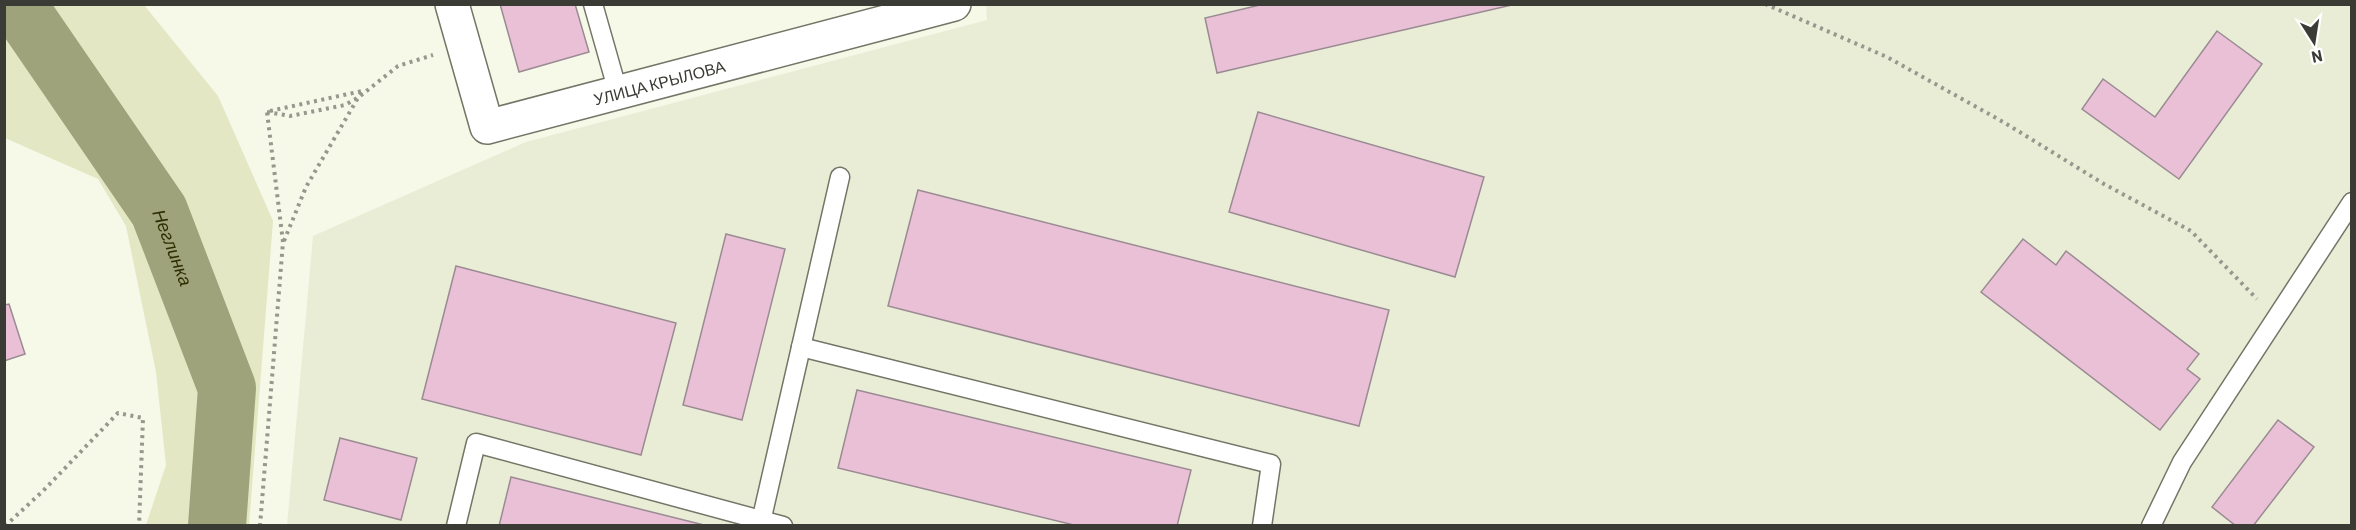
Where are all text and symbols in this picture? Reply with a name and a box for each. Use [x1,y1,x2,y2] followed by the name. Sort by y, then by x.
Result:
[2284,12,2344,72] north arrow
[2310,47,2324,68] text: N
[591,55,727,108] street label: УЛИЦА КРЫЛОВА
[148,206,198,289] water label: Неглинка

